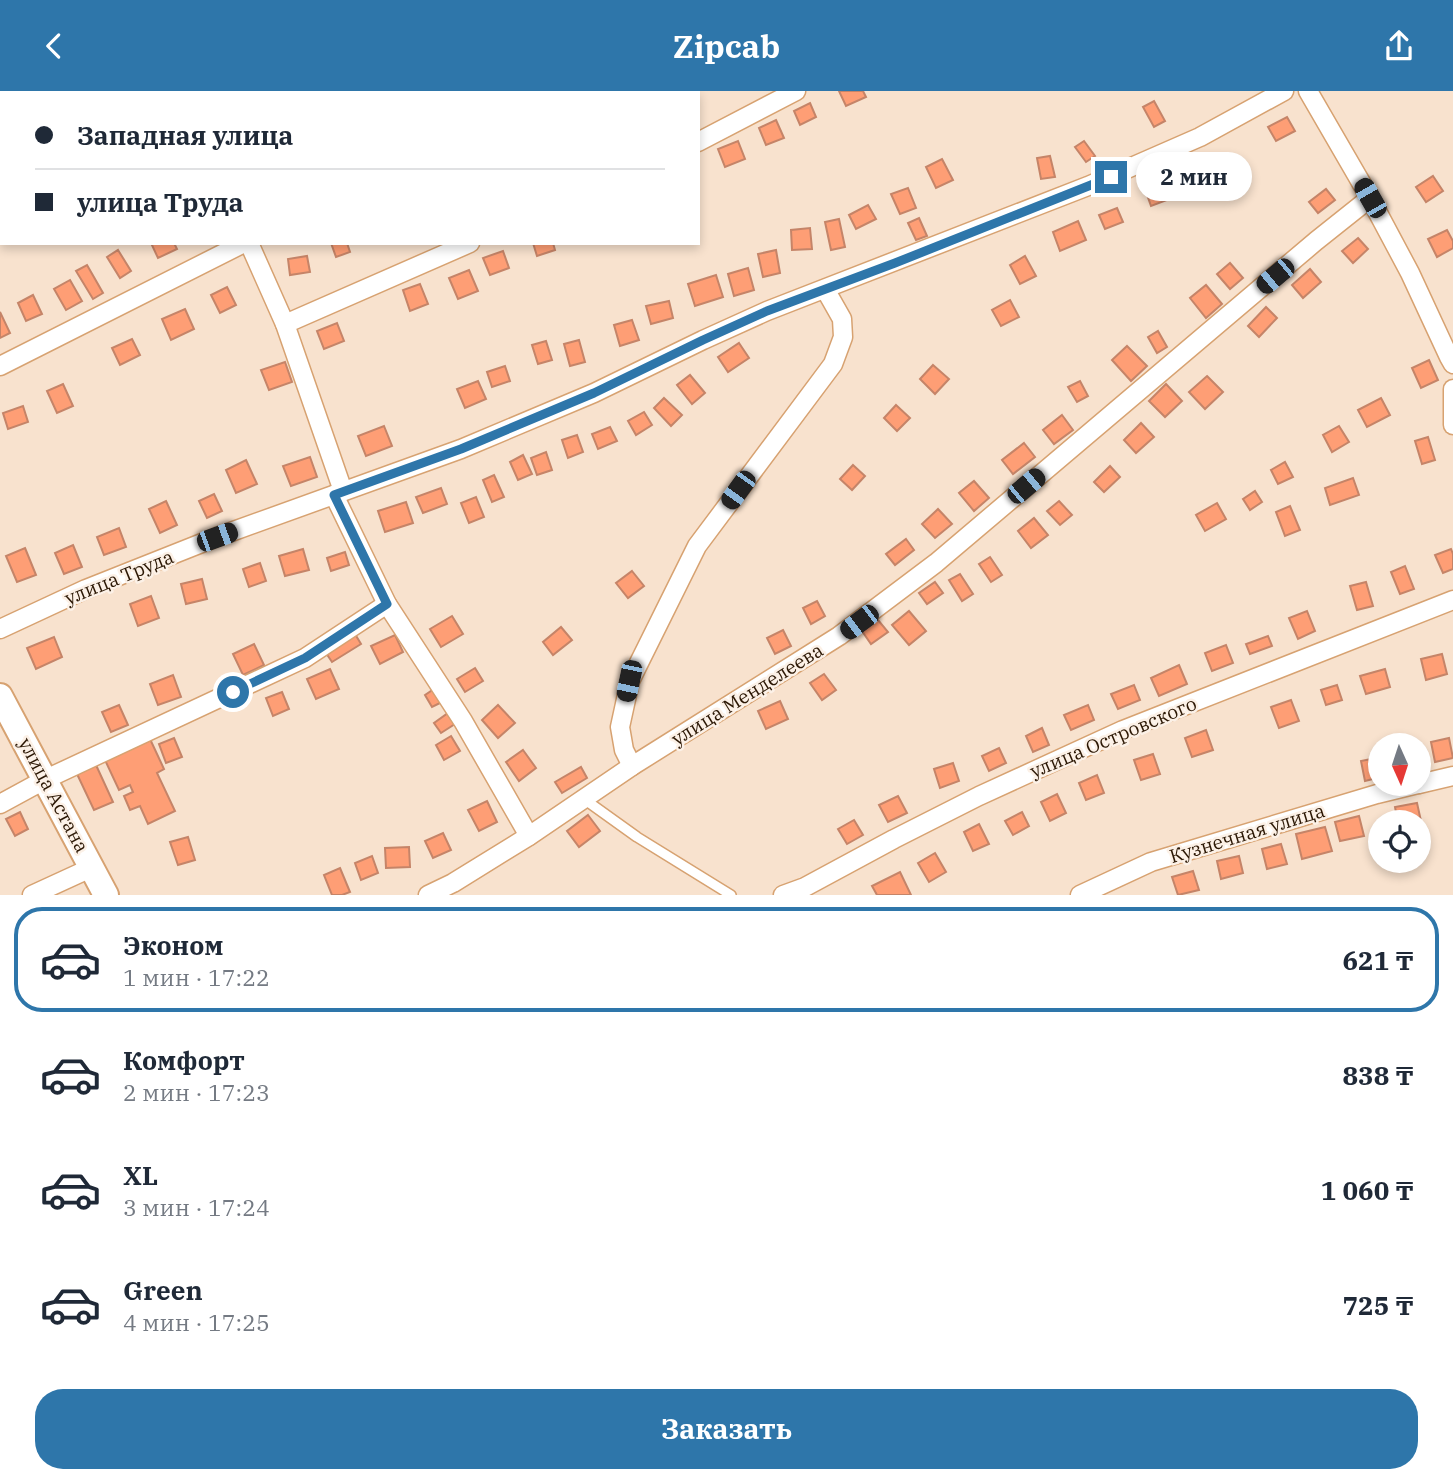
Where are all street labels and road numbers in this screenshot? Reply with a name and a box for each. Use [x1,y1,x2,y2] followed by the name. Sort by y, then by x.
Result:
[61,544,177,610] street label: улица Труда
[667,638,827,750] street label: улица Менделеева
[1026,691,1200,783] street label: улица Островского
[14,733,94,857] street label: улица Астана
[1166,798,1328,868] street label: Кузнечная улица

